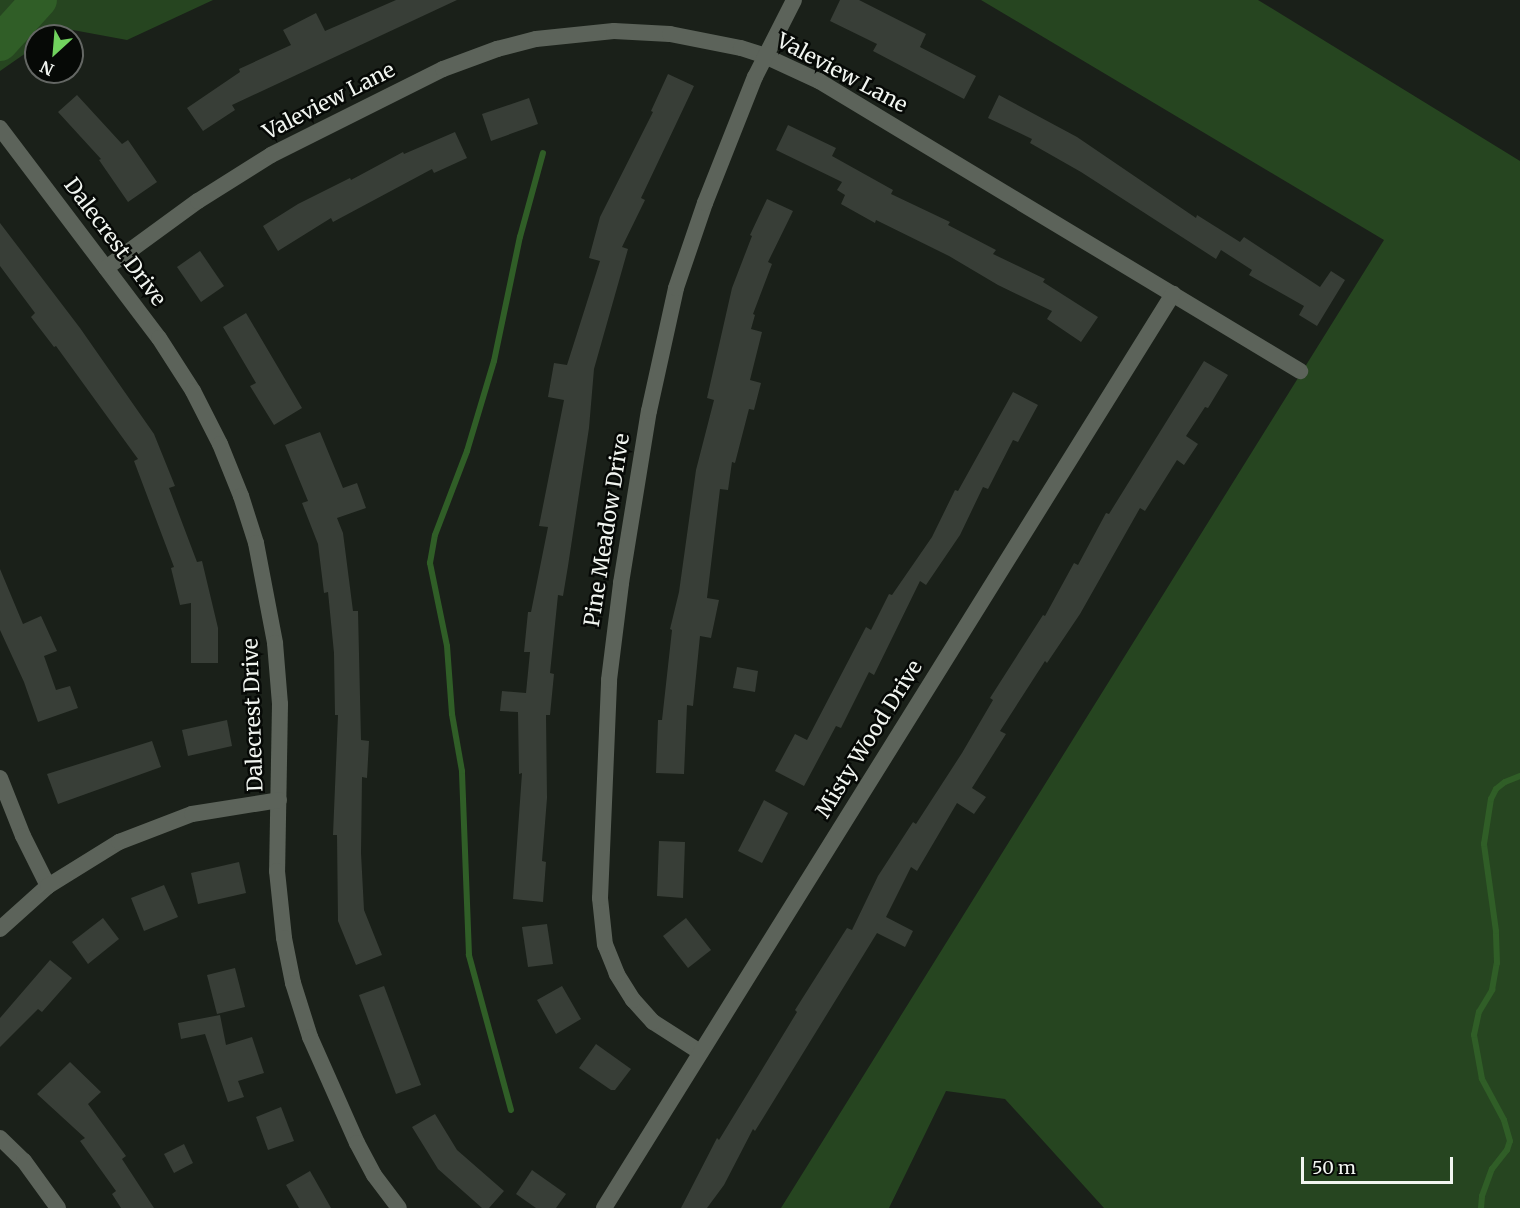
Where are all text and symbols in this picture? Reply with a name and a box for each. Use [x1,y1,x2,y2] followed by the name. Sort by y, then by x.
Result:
[24,24,84,84] north arrow
[772,28,912,118] street label: Valeview Lane
[37,57,57,80] text: N
[259,57,399,145] street label: Valeview Lane
[59,173,171,311] street label: Dalecrest Drive
[579,432,635,628] street label: Pine Meadow Drive
[238,638,268,792] street label: Dalecrest Drive
[810,656,928,822] street label: Misty Wood Drive
[1304,1145,1456,1183] scale bar
[1312,1156,1356,1179] text: 50 m

